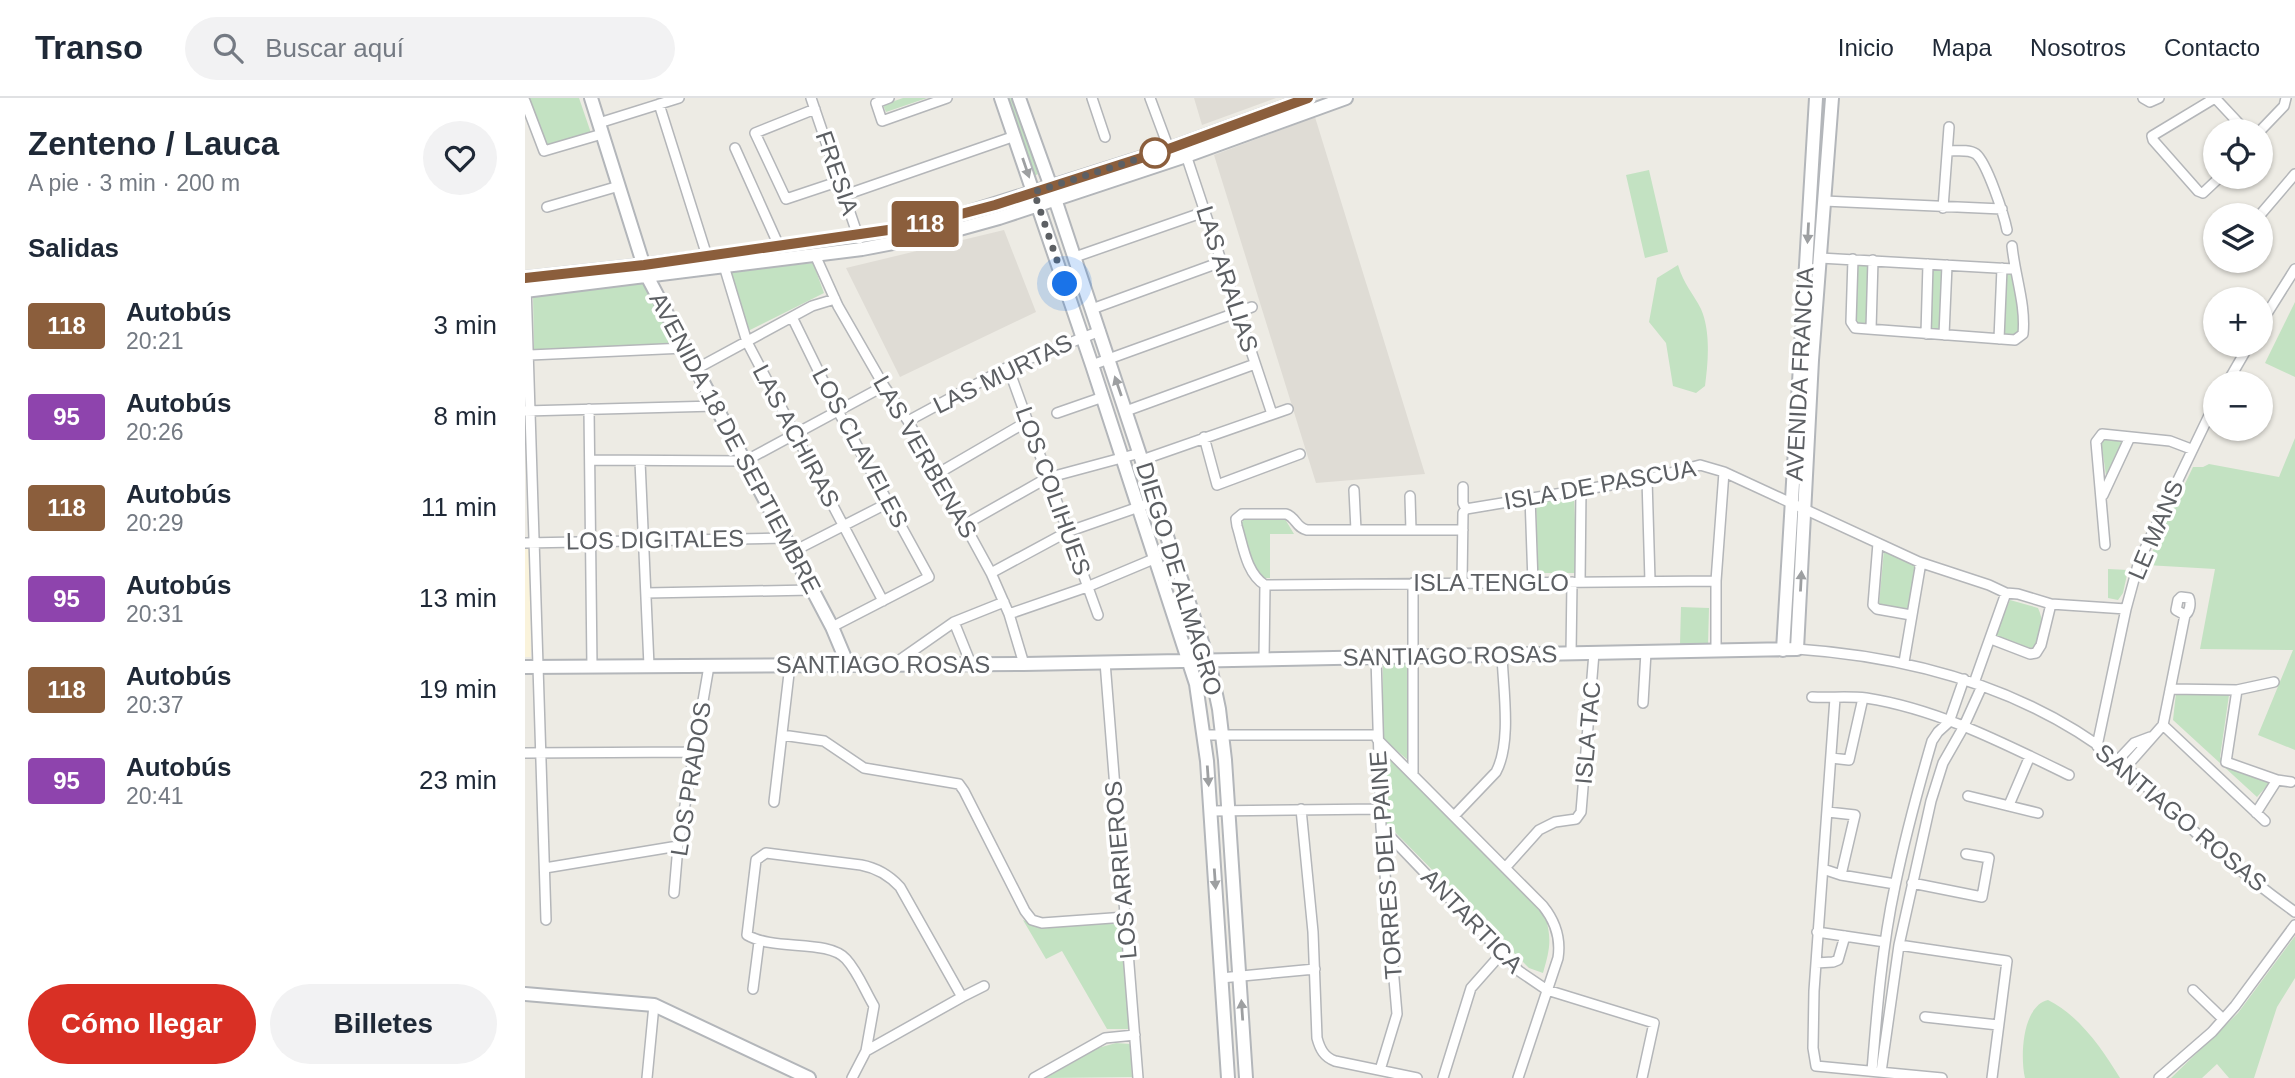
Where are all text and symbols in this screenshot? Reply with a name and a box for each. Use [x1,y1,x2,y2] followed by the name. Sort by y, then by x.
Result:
[185,17,675,80] search box
[35,29,143,66] text: Transo
[209,29,247,67] icon: search
[265,33,404,63] text: Buscar aquí
[1838,34,1894,61] text: Inicio
[1932,34,1992,61] text: Mapa
[2030,34,2126,61] text: Nosotros
[2164,34,2260,61] text: Contacto
[2203,119,2273,441] map controls
[2203,119,2273,189] button: locate
[423,121,497,195] button: heart
[28,125,279,162] text: Zenteno / Lauca
[811,127,864,218] street label: FRESIA
[1140,138,1170,168] unlabelled marker
[1021,158,1032,179] one-way arrow
[28,170,240,196] text: A pie · 3 min · 200 m
[885,201,965,247] line badge: 118
[1191,202,1264,355] street label: LAS ARALIAS
[2203,203,2273,273] button: layers
[906,210,944,237] text: 118
[1802,222,1813,244] one-way arrow
[28,233,119,263] text: Salidas
[1047,266,1082,301] your location
[1780,266,1819,482] street label: AVENIDA FRANCIA
[2203,287,2273,357] button: +
[644,288,826,598] street label: AVENIDA 18 DE SEPTIEMBRE
[126,297,231,327] text: Autobús
[433,310,497,340] text: 3 min
[47,312,86,339] text: 118
[126,328,184,354] text: 20:21
[929,328,1077,419] street label: LAS MURTAS
[748,360,845,512] street label: LAS ACHIRAS
[807,363,914,532] street label: LOS CLAVELES
[868,371,983,543] street label: LAS VERBENAS
[2203,371,2273,441] button: −
[1112,376,1123,397] one-way arrow
[126,388,231,418] text: Autobús
[433,401,497,431] text: 8 min
[53,403,80,430] text: 95
[1010,403,1096,579] street label: LOS COLIHUES
[126,419,184,445] text: 20:26
[1502,454,1698,515] street label: ISLA DE PASCUA
[1131,459,1228,699] street label: DIEGO DE ALMAGRO
[2123,476,2189,584] street label: LE MANS
[126,479,231,509] text: Autobús
[421,492,497,522] text: 11 min
[47,494,86,521] text: 118
[126,510,184,536] text: 20:29
[566,524,744,555] street label: LOS DIGITALES
[1413,569,1569,596] street label: ISLA TENGLO
[126,570,231,600] text: Autobús
[1796,570,1807,592] one-way arrow
[419,583,497,613] text: 13 min
[53,585,80,612] text: 95
[126,601,184,627] text: 20:31
[1342,640,1558,671] street label: SANTIAGO ROSAS
[776,651,990,678] street label: SANTIAGO ROSAS
[126,661,231,691] text: Autobús
[419,674,497,704] text: 19 min
[47,676,86,703] text: 118
[1570,680,1605,786] street label: ISLA TAC
[126,692,184,718] text: 20:37
[665,700,716,858] street label: LOS PRADOS
[2090,738,2272,897] street label: SANTIAGO ROSAS
[1364,750,1407,980] street label: TORRES DEL PAINE
[126,752,231,782] text: Autobús
[419,765,497,795] text: 23 min
[1203,765,1214,787] one-way arrow
[53,767,80,794] text: 95
[1099,780,1142,960] street label: LOS ARRIEROS
[126,783,184,809] text: 20:41
[1416,863,1529,978] street label: ANTARTICA
[1209,868,1220,890] one-way arrow
[28,984,256,1064] button: Cómo llegar
[270,984,497,1064] button: Billetes
[1236,999,1247,1021] one-way arrow

